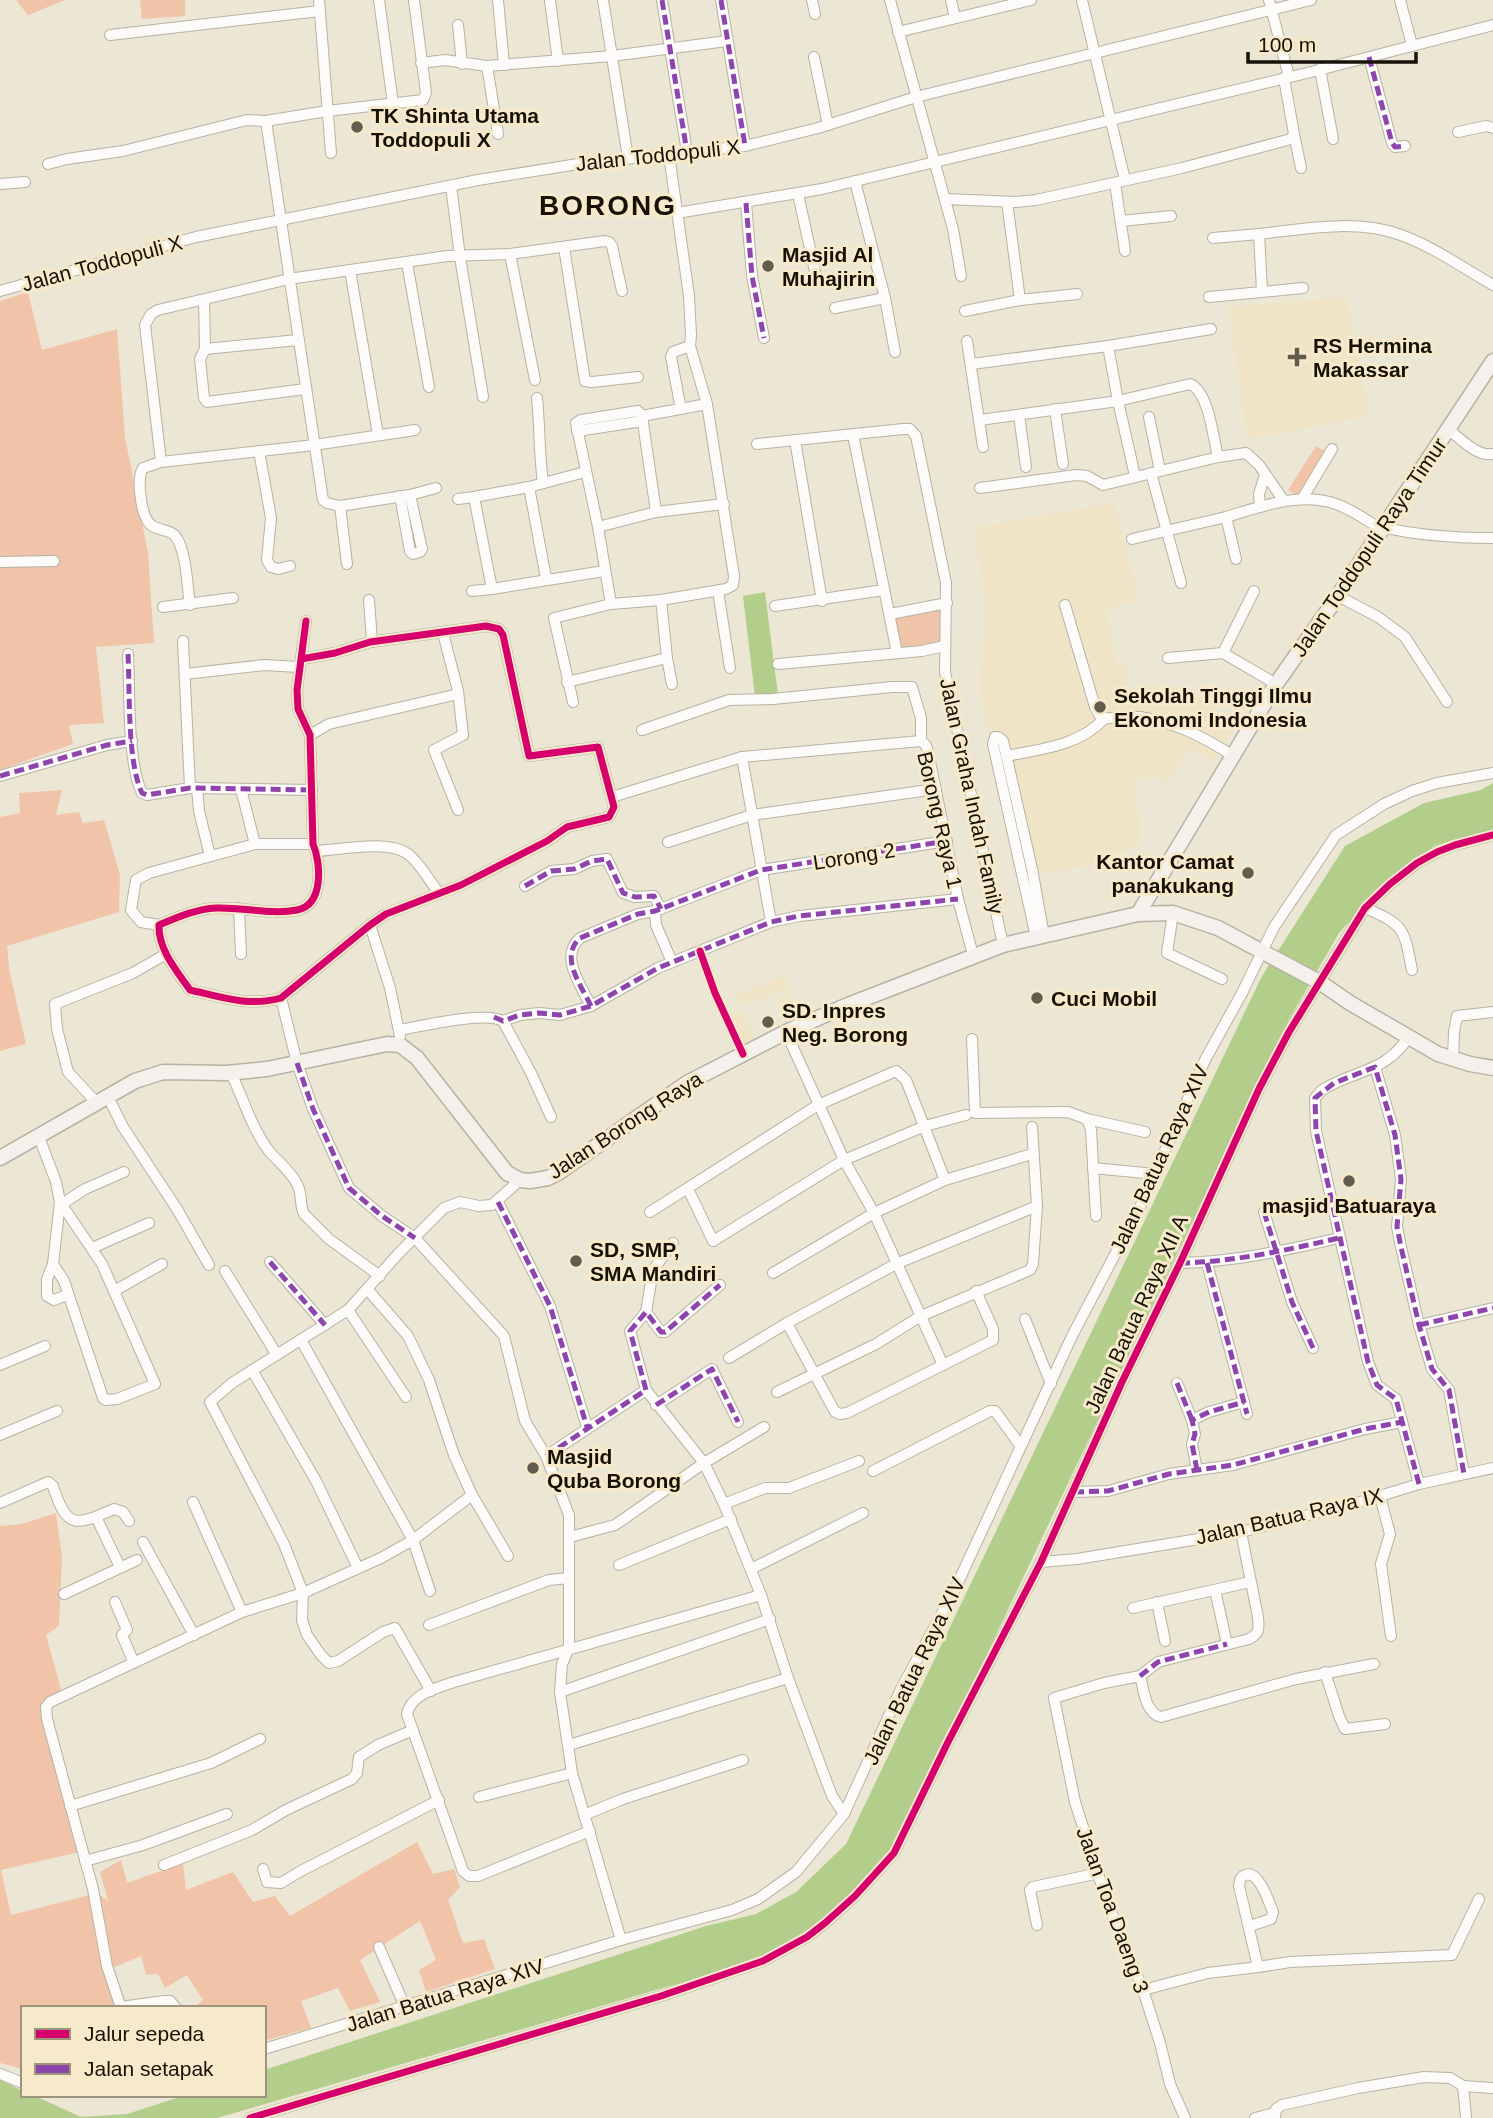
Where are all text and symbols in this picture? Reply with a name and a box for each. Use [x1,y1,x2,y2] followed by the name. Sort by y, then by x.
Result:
[1248,21,1416,65] scale bar
[1258,33,1316,56] text: 100 m
[371,104,539,151] place label: TK Shinta Utama Toddopuli X
[349,119,365,135] marker: TK Shinta Utama Toddopuli X
[575,135,741,175] street label: Jalan Toddopuli X
[539,190,677,221] district label: BORONG
[19,230,185,296] street label: Jalan Toddopuli X
[782,243,875,290] place label: Masjid Al Muhajirin
[760,258,776,274] marker: Masjid Al Muhajirin
[1313,334,1432,381] place label: RS Hermina Makassar
[1287,347,1307,367] marker: RS Hermina Makassar
[1287,433,1451,661] street label: Jalan Toddopuli Raya Timur
[936,676,1008,916] street label: Jalan Graha Indah Family
[1114,684,1312,731] place label: Sekolah Tinggi Ilmu Ekonomi Indonesia
[1092,699,1108,715] marker: Sekolah Tinggi Ilmu Ekonomi Indonesia
[913,749,967,891] street label: Borong Raya 1
[811,838,897,874] street label: Lorong 2
[1096,850,1234,897] place label: Kantor Camat panakukang
[1240,865,1256,881] marker: Kantor Camat panakukang
[1051,987,1157,1010] place label: Cuci Mobil
[1029,990,1045,1006] marker: Cuci Mobil
[782,999,908,1046] place label: SD. Inpres Neg. Borong
[760,1014,776,1030] marker: SD. Inpres Neg. Borong
[1105,1061,1213,1257] street label: Jalan Batua Raya XIV
[544,1067,706,1183] street label: Jalan Borong Raya
[1341,1173,1357,1189] marker: masjid Batuaraya
[1262,1194,1436,1217] place label: masjid Batuaraya
[1080,1211,1192,1417] street label: Jalan Batua Raya XII A
[590,1238,716,1285] place label: SD, SMP, SMA Mandiri
[568,1253,584,1269] marker: SD, SMP, SMA Mandiri
[547,1445,681,1492] place label: Masjid Quba Borong
[525,1460,541,1476] marker: Masjid Quba Borong
[1193,1483,1385,1549] street label: Jalan Batua Raya IX
[859,1574,969,1768] street label: Jalan Batua Raya XIV
[1072,1824,1154,1996] street label: Jalan Toa Daeng 3
[343,1954,547,2036] street label: Jalan Batua Raya XIV
[21,2006,266,2097] legend
[84,2022,205,2045] text: Jalur sepeda
[84,2057,214,2080] text: Jalan setapak

